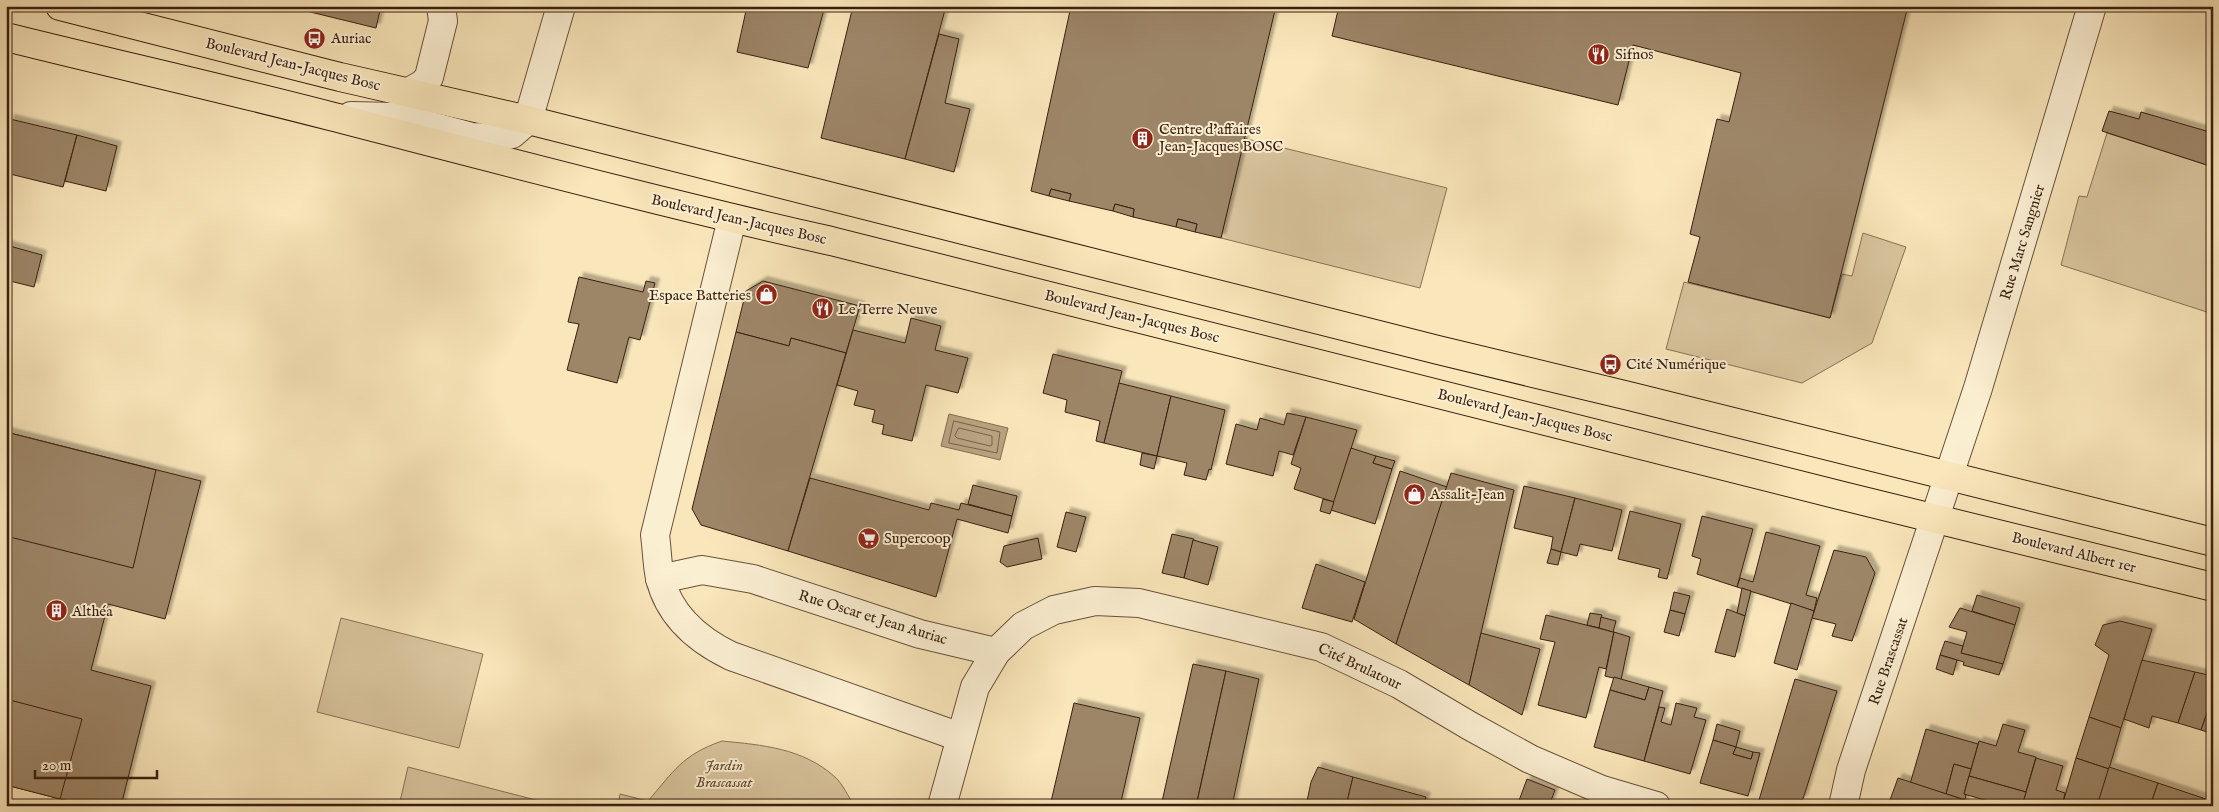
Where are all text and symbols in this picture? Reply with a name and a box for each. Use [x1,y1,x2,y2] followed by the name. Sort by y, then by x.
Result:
[303,26,327,50] bus stop icon: Auriac
[330,29,371,48] place label: Auriac
[203,34,382,95] street label: Boulevard Jean-Jacques Bosc
[1587,42,1611,66] restaurant icon: Sifnos
[1615,45,1654,64] place label: Sifnos
[1157,120,1283,156] place label: Centre d'affaires Jean-Jacques BOSC
[1131,126,1155,150] building icon: Centre d'affaires Jean-Jacques BOSC
[1996,182,2049,302] street label: Rue Marc Sangnier
[649,190,829,249] street label: Boulevard Jean-Jacques Bosc
[755,283,779,307] shop icon: Espace Batteries
[649,286,751,305] place label: Espace Batteries
[1042,286,1221,347] street label: Boulevard Jean-Jacques Bosc
[810,297,834,321] restaurant icon: Le Terre Neuve
[838,300,937,319] place label: Le Terre Neuve
[1598,352,1622,376] bus stop icon: Cité Numérique
[1626,355,1726,374] place label: Cité Numérique
[1435,385,1614,446] street label: Boulevard Jean-Jacques Bosc
[1402,482,1426,506] shop icon: Assalit-Jean
[1429,485,1504,504] place label: Assalit-Jean
[856,526,880,550] supermarket icon: Supercoop
[2010,528,2139,577] street label: Boulevard Albert 1er
[884,529,951,548] place label: Supercoop
[796,586,950,649] street label: Rue Oscar et Jean Auriac
[44,599,68,623] building icon: Althéa
[71,602,113,621] place label: Althéa
[1865,615,1912,708] street label: Rue Brascassat
[1315,639,1405,694] street label: Cité Brulatour
[35,747,158,779] scale bar
[42,756,72,775] text: 20 m
[696,756,753,792] park label: Jardin Brascassat

